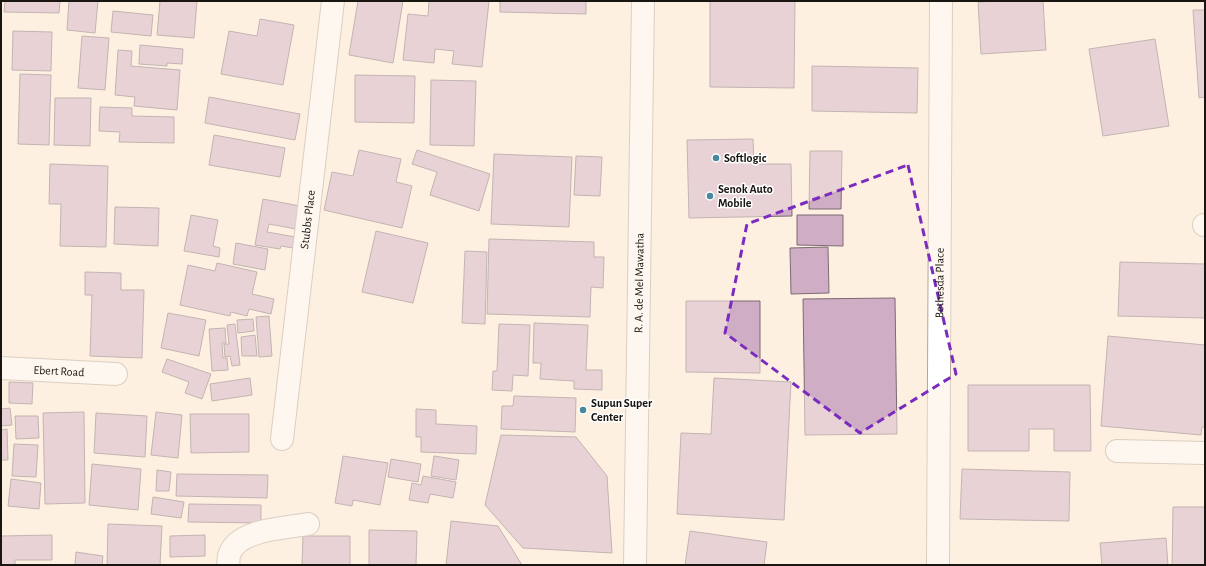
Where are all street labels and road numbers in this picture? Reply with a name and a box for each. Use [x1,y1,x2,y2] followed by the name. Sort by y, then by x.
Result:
[298,189,317,250] street label: Stubbs Place
[632,232,646,333] street label: R. A. de Mel Mawatha
[933,248,946,318] street label: Bethesda Place
[33,364,85,378] street label: Ebert Road

